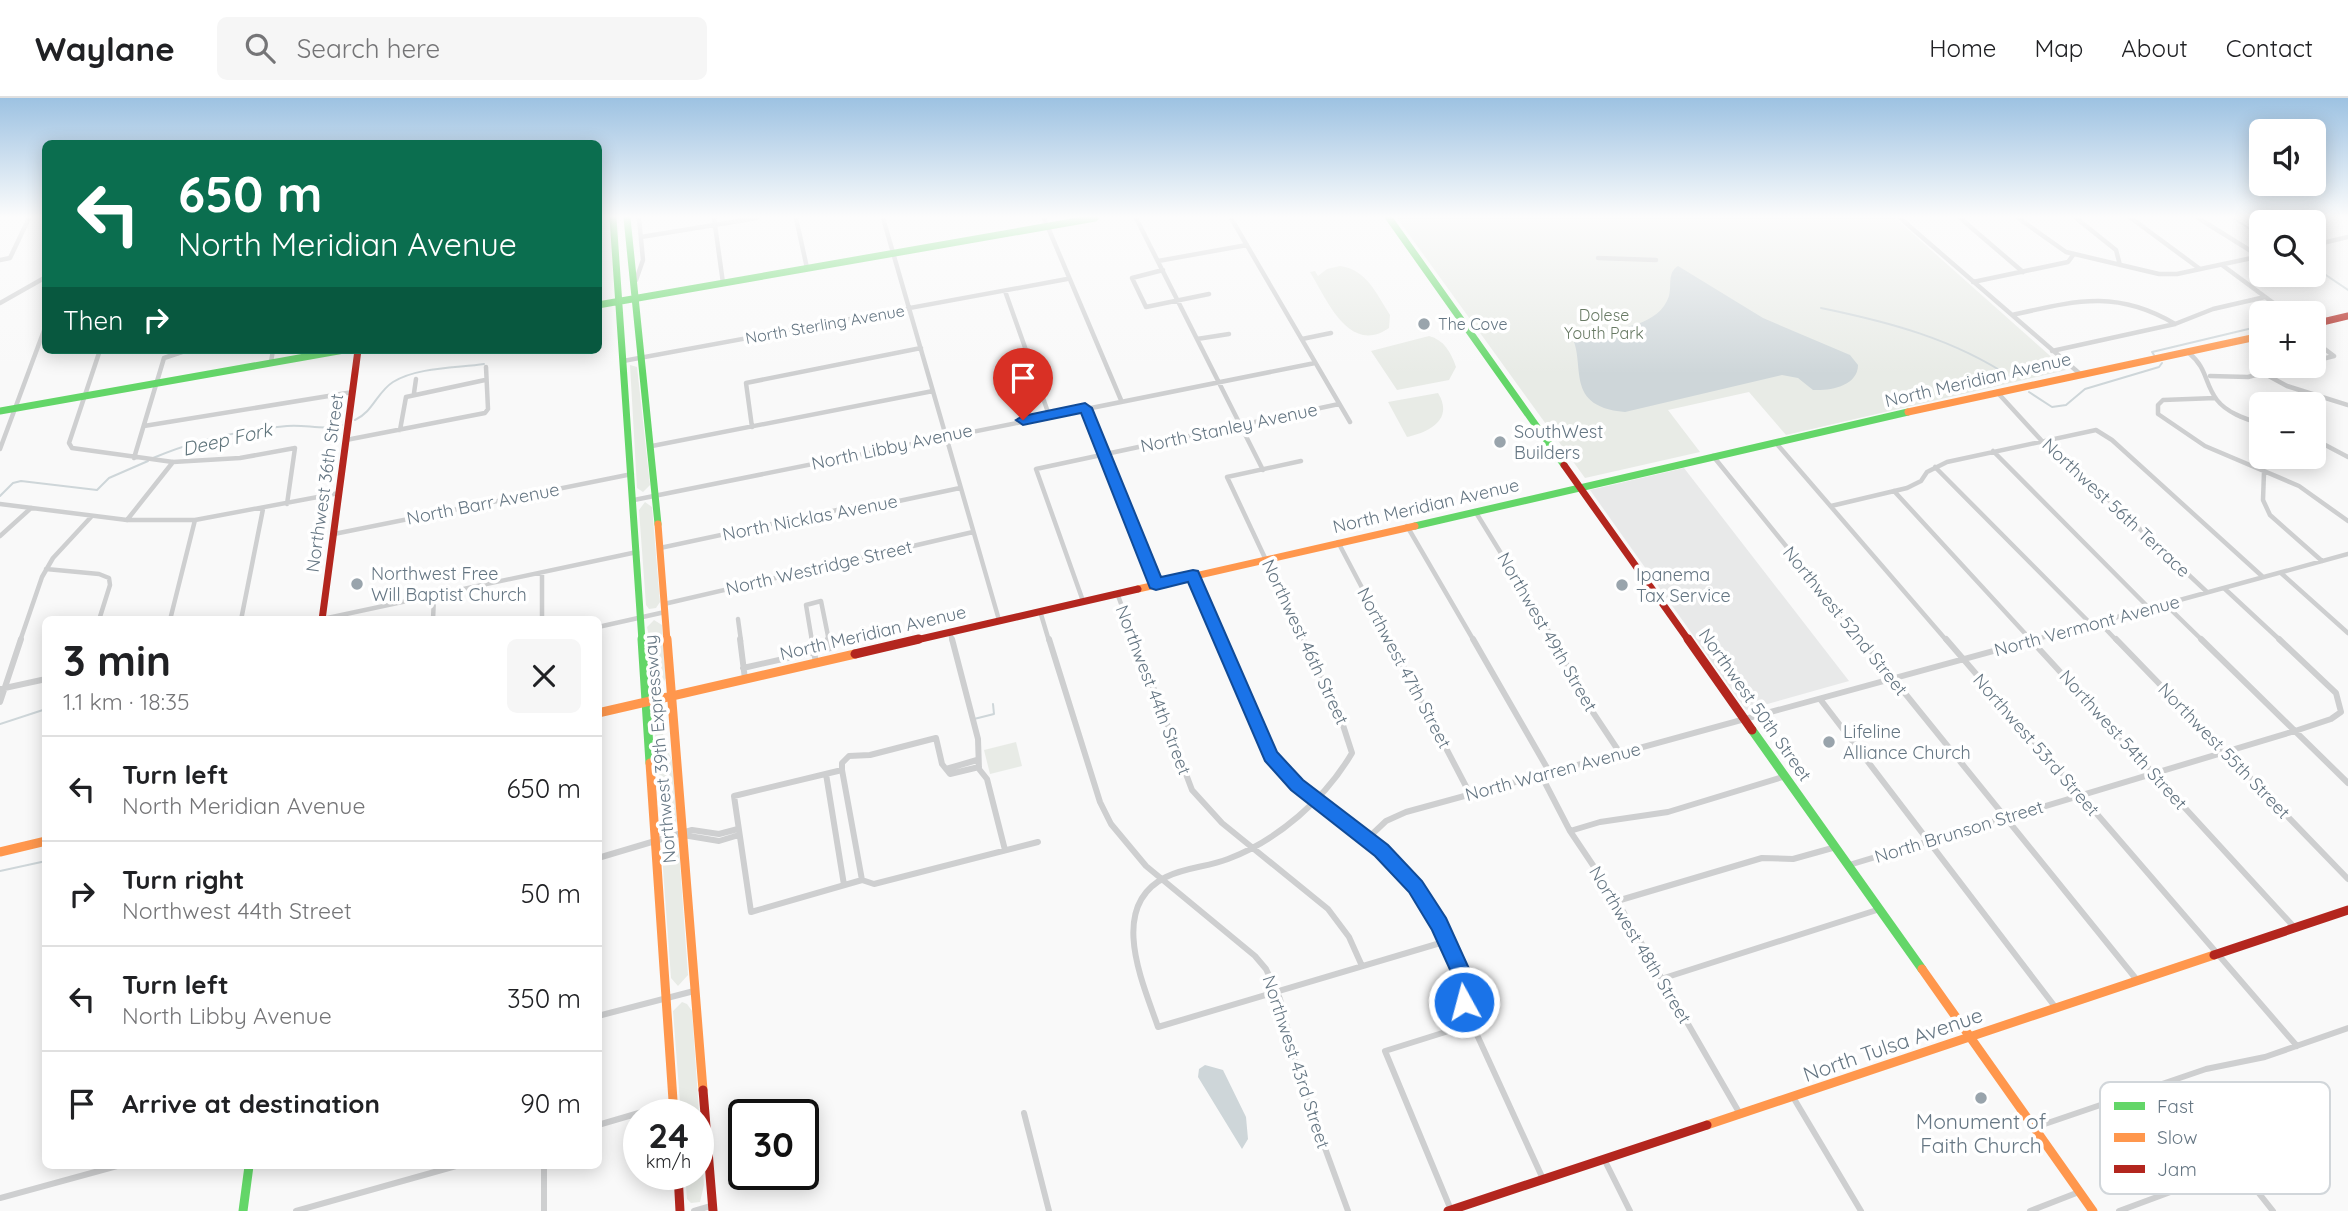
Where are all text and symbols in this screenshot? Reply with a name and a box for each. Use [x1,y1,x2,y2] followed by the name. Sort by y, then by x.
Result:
[217,17,707,80] search box
[35,28,175,69] text: Waylane
[241,29,279,67] icon: search
[297,32,440,65] text: Search here
[1929,33,1996,63] text: Home
[2034,33,2083,63] text: Map
[2121,33,2188,63] text: About
[2226,33,2313,63] text: Contact
[2249,119,2326,469] map controls
[2249,119,2326,196] button: sound
[178,163,322,224] text: 650 m
[63,168,154,259] icon: left
[2249,210,2326,287] button: search
[178,224,517,264] text: North Meridian Avenue
[744,300,906,348] street label: North Sterling Avenue
[137,301,175,339] icon: right
[2249,301,2326,378] button: +
[63,304,123,337] text: Then
[1564,305,1644,343] park label: Dolese Youth Park
[1438,314,1508,334] place label: The Cove
[1416,316,1432,332] marker: The Cove
[1882,347,2073,412] street label: North Meridian Avenue
[993,348,1053,420] pin
[1004,359,1042,397] icon: arrive
[301,392,348,574] street label: Northwest 36th Street
[2249,392,2326,469] button: −
[1138,398,1320,458] street label: North Stanley Avenue
[180,417,276,461] water label: Deep Fork
[809,418,975,475] street label: North Libby Avenue
[1514,420,1603,464] place label: SouthWest Builders
[2038,433,2195,582] street label: Northwest 56th Terrace
[1492,434,1508,450] marker: SouthWest Builders
[1330,473,1521,538] street label: North Meridian Avenue
[405,477,561,530] street label: North Barr Avenue
[720,489,899,546] street label: North Nicklas Avenue
[723,535,914,600] street label: North Westridge Street
[1778,541,1913,700] street label: Northwest 52nd Street
[1492,548,1602,715] street label: Northwest 49th Street
[1257,555,1354,728] street label: Northwest 46th Street
[371,562,527,606] place label: Northwest Free Will Baptist Church
[1636,563,1731,607] place label: Ipanema Tax Service
[349,576,365,592] marker: Northwest Free Will Baptist Church
[1614,577,1630,593] marker: Ipanema Tax Service
[1352,583,1457,752] street label: Northwest 47th Street
[1992,590,2182,661] street label: North Vermont Avenue
[777,600,968,665] street label: North Meridian Avenue
[1111,602,1196,778] street label: Northwest 44th Street
[1694,624,1817,786] street label: Northwest 50th Street
[63,634,171,687] text: 3 min
[638,634,681,864] street label: Northwest 39th Expressway
[507,639,581,713] button: close
[2055,665,2192,814] street label: Northwest 54th Street
[1968,669,2104,821] street label: Northwest 53rd Street
[2153,678,2295,824] street label: Northwest 55th Street
[63,687,190,716] text: 1.1 km · 18:35
[1843,720,1971,764] place label: Lifeline Alliance Church
[1821,734,1837,750] marker: Lifeline Alliance Church
[1463,737,1643,806] street label: North Warren Avenue
[122,758,229,791] text: Turn left
[63,770,101,808] icon: left
[507,772,581,805] text: 650 m
[122,791,365,820] text: North Meridian Avenue
[1872,795,2046,868] street label: North Brunson Street
[1584,862,1697,1028] street label: Northwest 48th Street
[122,863,244,896] text: Turn right
[63,875,101,913] icon: right
[521,877,581,910] text: 50 m
[122,896,352,925] text: Northwest 44th Street
[1427,965,1501,1039] position arrow
[122,968,229,1001] text: Turn left
[1258,972,1335,1151] street label: Northwest 43rd Street
[63,980,101,1018] icon: left
[507,982,581,1015] text: 350 m
[122,1001,332,1030] text: North Libby Avenue
[1800,1001,1986,1087] street label: North Tulsa Avenue
[2100,1082,2330,1194] legend
[63,1085,101,1123] icon: arrive
[122,1087,380,1120] text: Arrive at destination
[520,1087,581,1120] text: 90 m
[1973,1090,1989,1106] marker: Monument of Faith Church
[2157,1094,2194,1118] text: Fast
[728,1099,819,1190] speed limit sign: 30
[1916,1108,2047,1158] place label: Monument of Faith Church
[648,1113,689,1157] text: 24
[2157,1125,2198,1149] text: Slow
[646,1150,691,1173] text: km/h
[2157,1157,2197,1181] text: Jam

